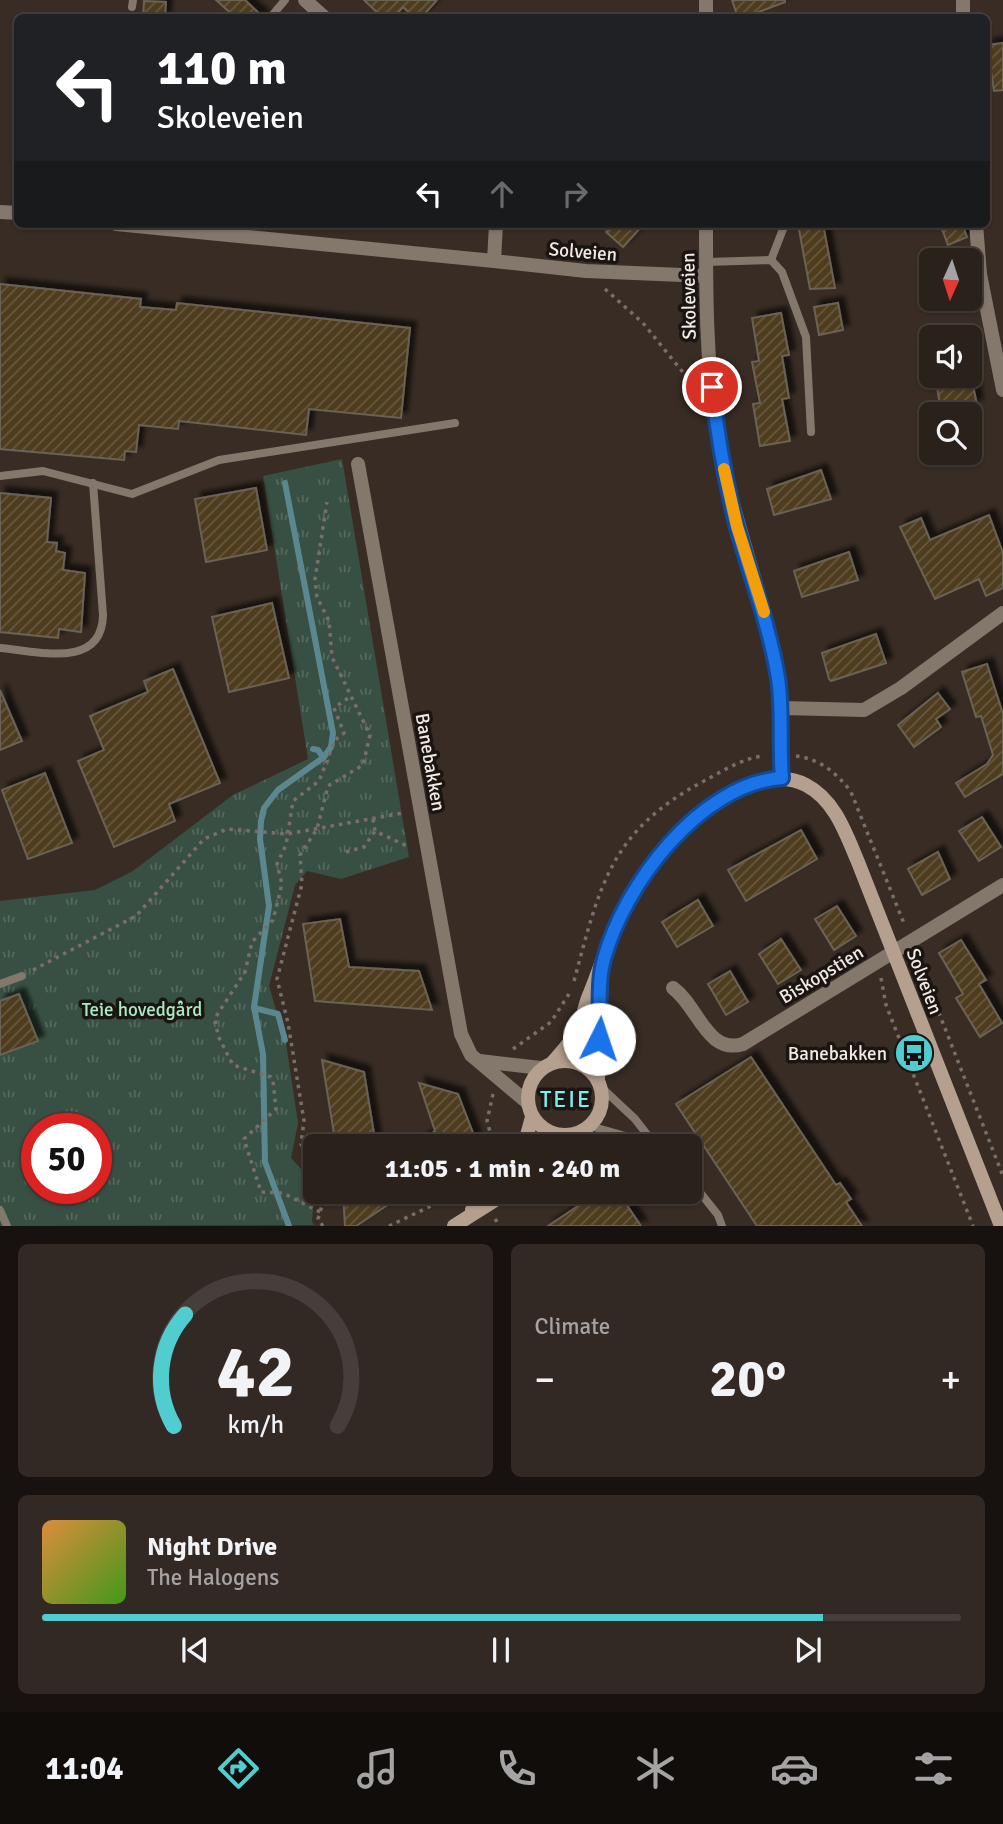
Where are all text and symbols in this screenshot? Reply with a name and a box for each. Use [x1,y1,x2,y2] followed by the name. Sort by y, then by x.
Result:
[157,38,287,98] text: 110 m
[42,42,133,133] icon: left
[157,98,304,137] text: Skoleveien
[410,175,448,213] icon: left
[483,175,521,213] icon: ahead
[556,175,594,213] icon: right
[548,237,618,267] street label: Solveien
[919,248,982,312] north arrow
[919,248,982,465] map controls
[676,252,702,340] street label: Skoleveien
[919,325,982,388] button: sound
[682,357,742,417] pin
[693,368,731,406] icon: arrive
[919,402,982,465] button: search
[410,711,450,813] street label: Banebakken
[775,940,868,1009] street label: Biskopstien
[901,945,948,1018] street label: Solveien
[82,998,202,1022] park label: Teie hovedgård
[562,1002,636,1076] position arrow
[893,1032,935,1074] bus stop icon: Banebakken
[788,1042,887,1066] place label: Banebakken
[540,1085,592,1114] district label: TEIE
[21,1113,112,1204] speed limit sign: 50
[385,1153,620,1185] text: 11:05 · 1 min · 240 m
[535,1312,610,1341] text: Climate
[216,1329,295,1418] text: 42
[709,1347,786,1411] text: 20°
[535,1356,555,1403] text: −
[940,1356,961,1403] text: +
[227,1409,284,1440] text: km/h
[147,1531,277,1563] text: Night Drive
[147,1563,279,1592] text: The Halogens
[176,1631,214,1669] icon: previous
[482,1631,520,1669] icon: pause
[789,1631,827,1669] icon: next
[214,1744,263,1793] icon: directions
[353,1744,402,1793] icon: music
[492,1744,541,1793] icon: phone
[631,1744,680,1793] icon: climate
[770,1744,819,1793] icon: car
[909,1744,958,1793] icon: filters
[45,1749,124,1788] text: 11:04

